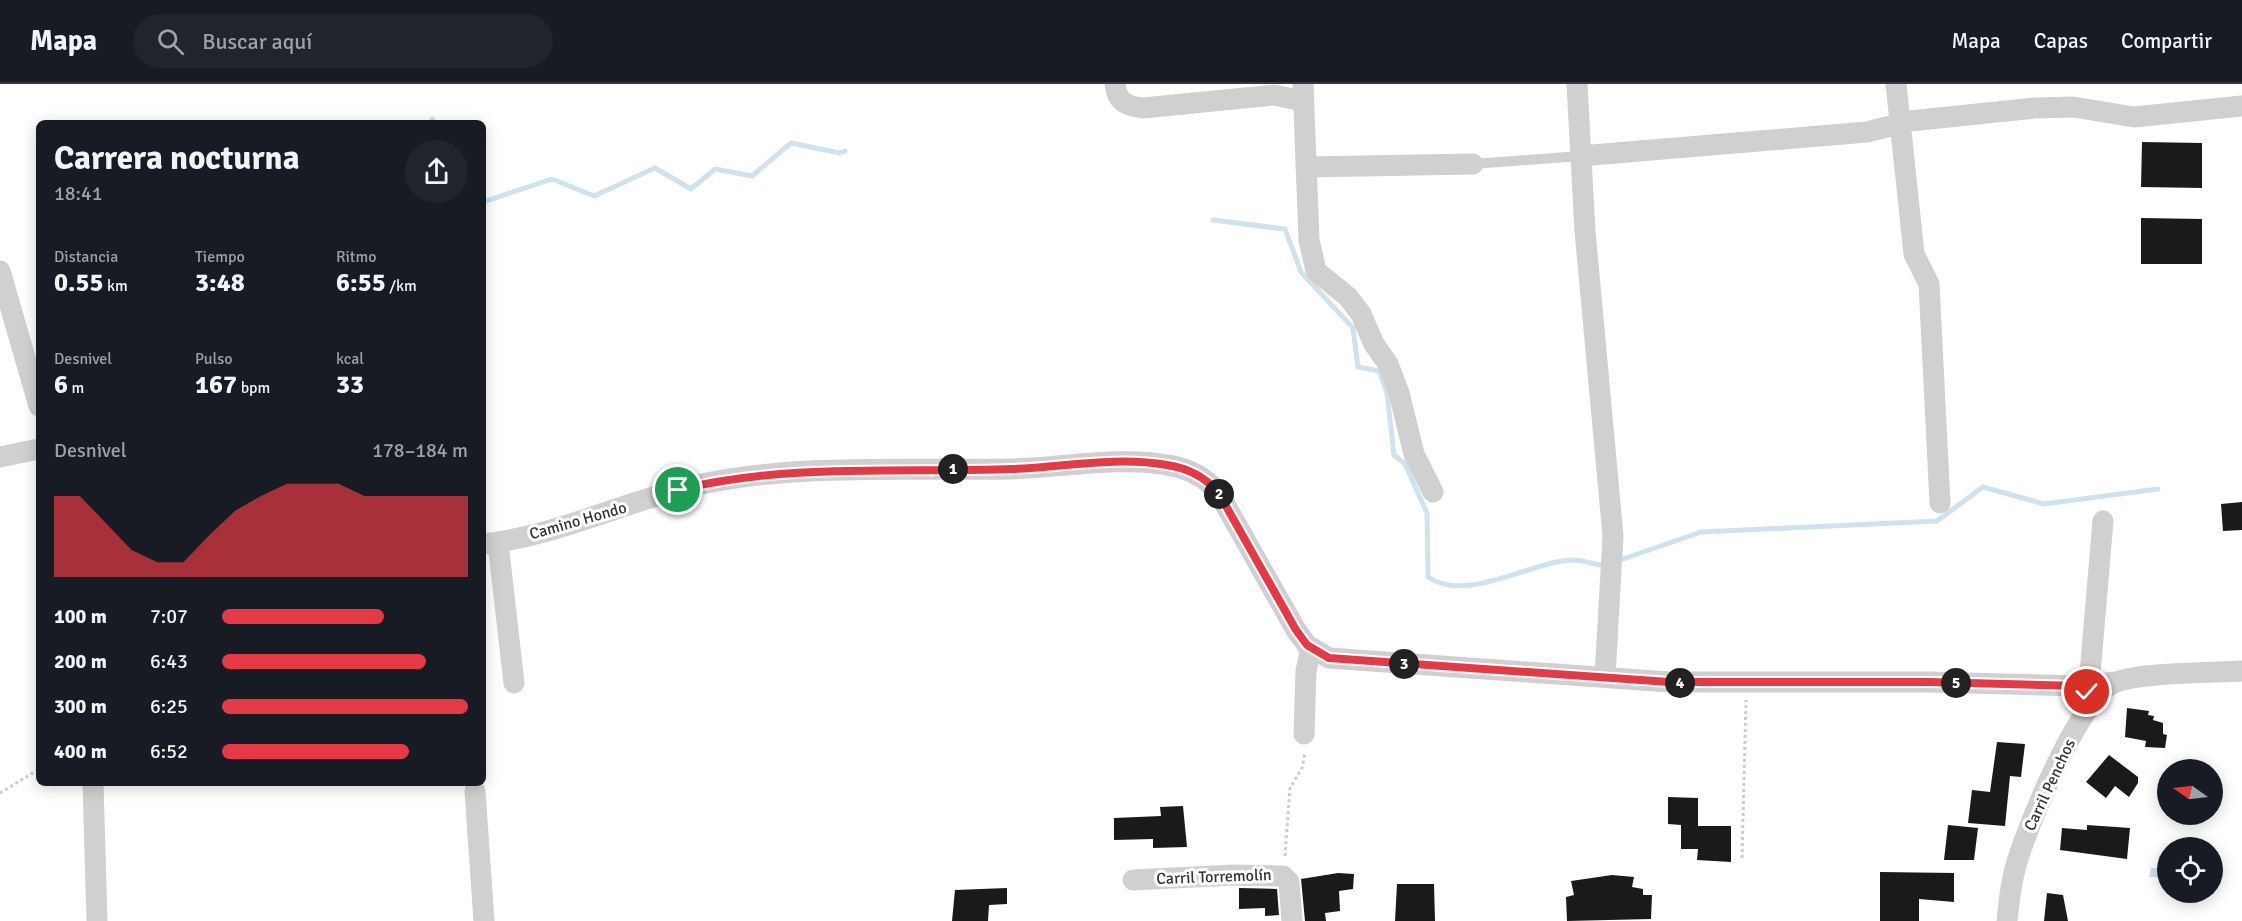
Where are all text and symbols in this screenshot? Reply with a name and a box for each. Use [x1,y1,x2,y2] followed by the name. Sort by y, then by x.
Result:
[133,14,553,68] search box
[30,24,97,58] text: Mapa
[154,25,187,58] icon: search
[202,28,312,55] text: Buscar aquí
[1951,28,2001,54] text: Mapa
[2034,28,2088,54] text: Capas
[2121,28,2212,54] text: Compartir
[54,138,300,179] text: Carrera nocturna
[405,140,468,203] button: share
[54,181,103,206] text: 18:41
[54,247,118,267] text: Distancia
[195,247,245,267] text: Tiempo
[336,247,377,267] text: Ritmo
[54,267,104,299] text: 0.55
[195,267,245,299] text: 3:48
[336,267,386,299] text: 6:55
[104,276,128,296] text: km
[386,276,417,296] text: /km
[54,349,112,369] text: Desnivel
[195,349,233,369] text: Pulso
[336,349,364,369] text: kcal
[54,369,68,401] text: 6
[195,369,237,401] text: 167
[336,369,364,401] text: 33
[68,378,84,398] text: m
[237,378,270,398] text: bpm
[54,438,127,463] text: Desnivel
[372,438,468,463] text: 178–184 m
[938,454,968,484] pin: 1
[949,459,957,479] text: 1
[652,464,703,515] pin
[661,473,694,506] icon: arrive
[1204,479,1234,509] pin: 2
[1215,484,1223,504] text: 2
[527,498,629,544] street label: Camino Hondo
[54,604,107,629] text: 100 m
[150,604,188,629] text: 7:07
[54,649,107,674] text: 200 m
[150,649,188,674] text: 6:43
[1389,649,1419,679] pin: 3
[1400,654,1408,674] text: 3
[2061,666,2112,717] pin
[1665,668,1695,698] pin: 4
[1941,668,1971,698] pin: 5
[1676,673,1684,693] text: 4
[1952,673,1960,693] text: 5
[2070,675,2103,708] icon: check
[54,694,107,719] text: 300 m
[150,694,188,719] text: 6:25
[2020,736,2080,834] street label: Carril Penchos
[54,739,107,764] text: 400 m
[150,739,188,764] text: 6:52
[2157,759,2223,825] north arrow
[2157,759,2223,903] map controls
[2157,837,2223,903] button: locate
[1156,865,1272,889] street label: Carril Torremolín

